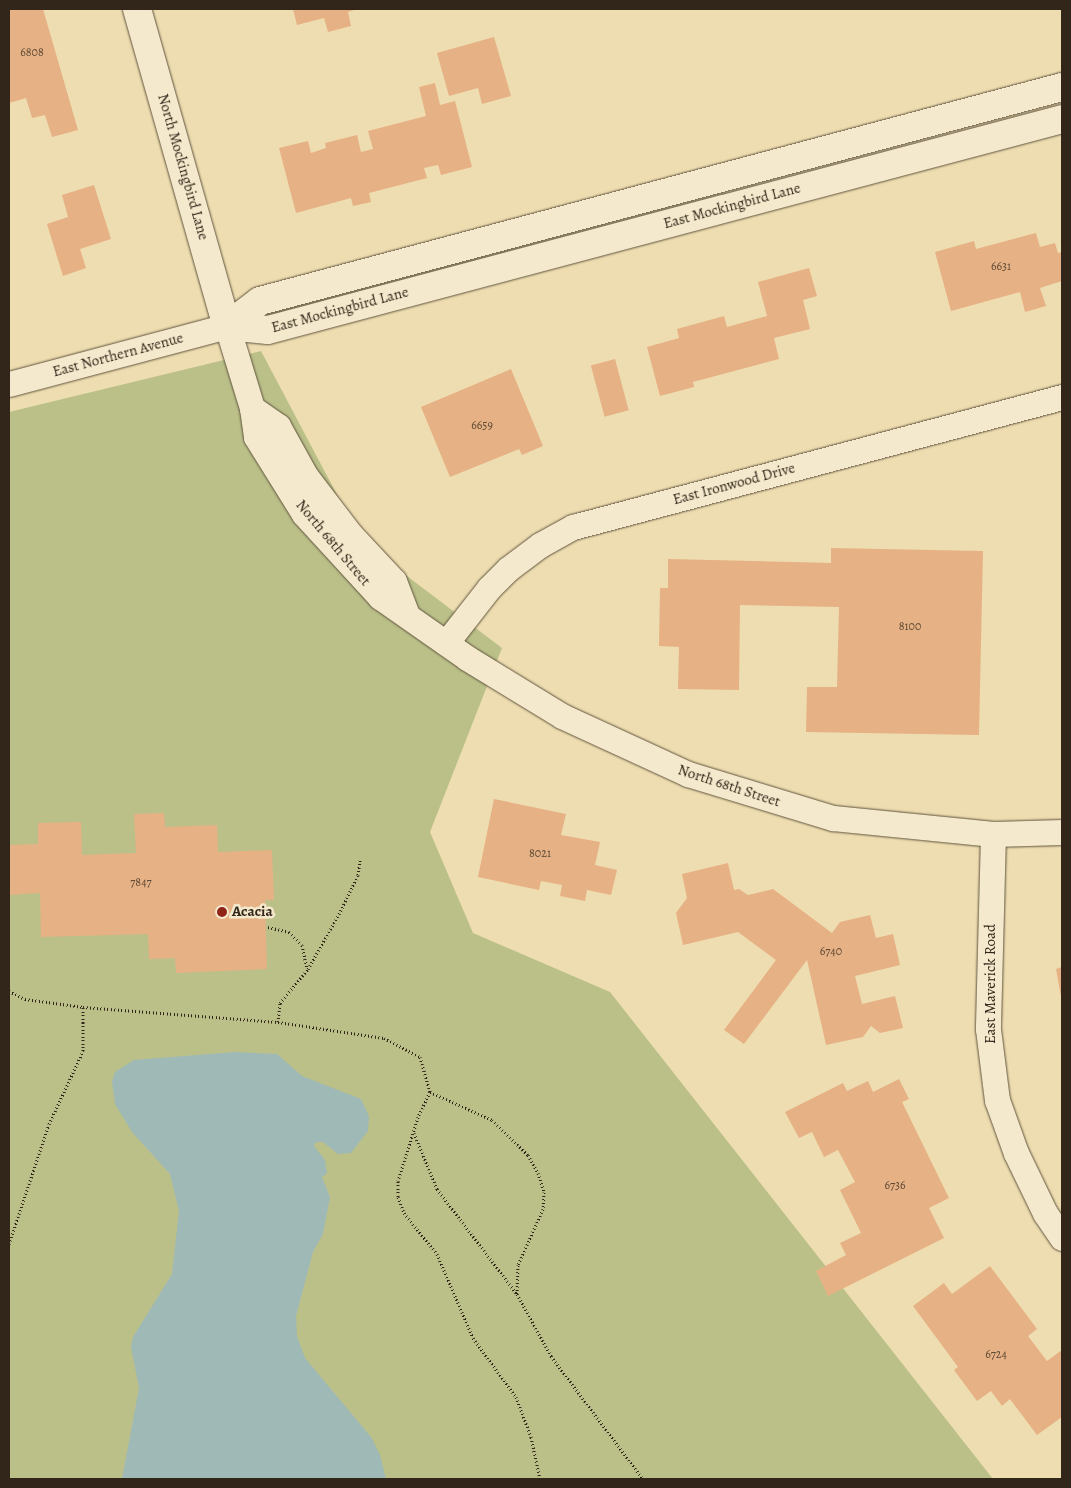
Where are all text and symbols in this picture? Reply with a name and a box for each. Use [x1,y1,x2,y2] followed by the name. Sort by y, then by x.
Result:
[20,46,44,60] house number: 6808
[153,92,213,242] street label: North Mockingbird Lane
[661,179,803,233] street label: East Mockingbird Lane
[991,260,1011,274] house number: 6631
[269,283,411,337] street label: East Mockingbird Lane
[51,329,185,381] street label: East Northern Avenue
[471,419,493,433] house number: 6659
[671,459,797,509] street label: East Ironwood Drive
[292,496,374,590] street label: North 68th Street
[899,620,921,634] house number: 8100
[676,761,782,811] street label: North 68th Street
[529,847,551,861] house number: 8021
[130,876,152,890] house number: 7847
[232,903,273,921] place label: Acacia
[216,906,228,918] marker: Acacia
[982,924,1000,1044] street label: East Maverick Road
[820,945,842,959] house number: 6740
[884,1179,906,1193] house number: 6736
[985,1348,1007,1362] house number: 6724

